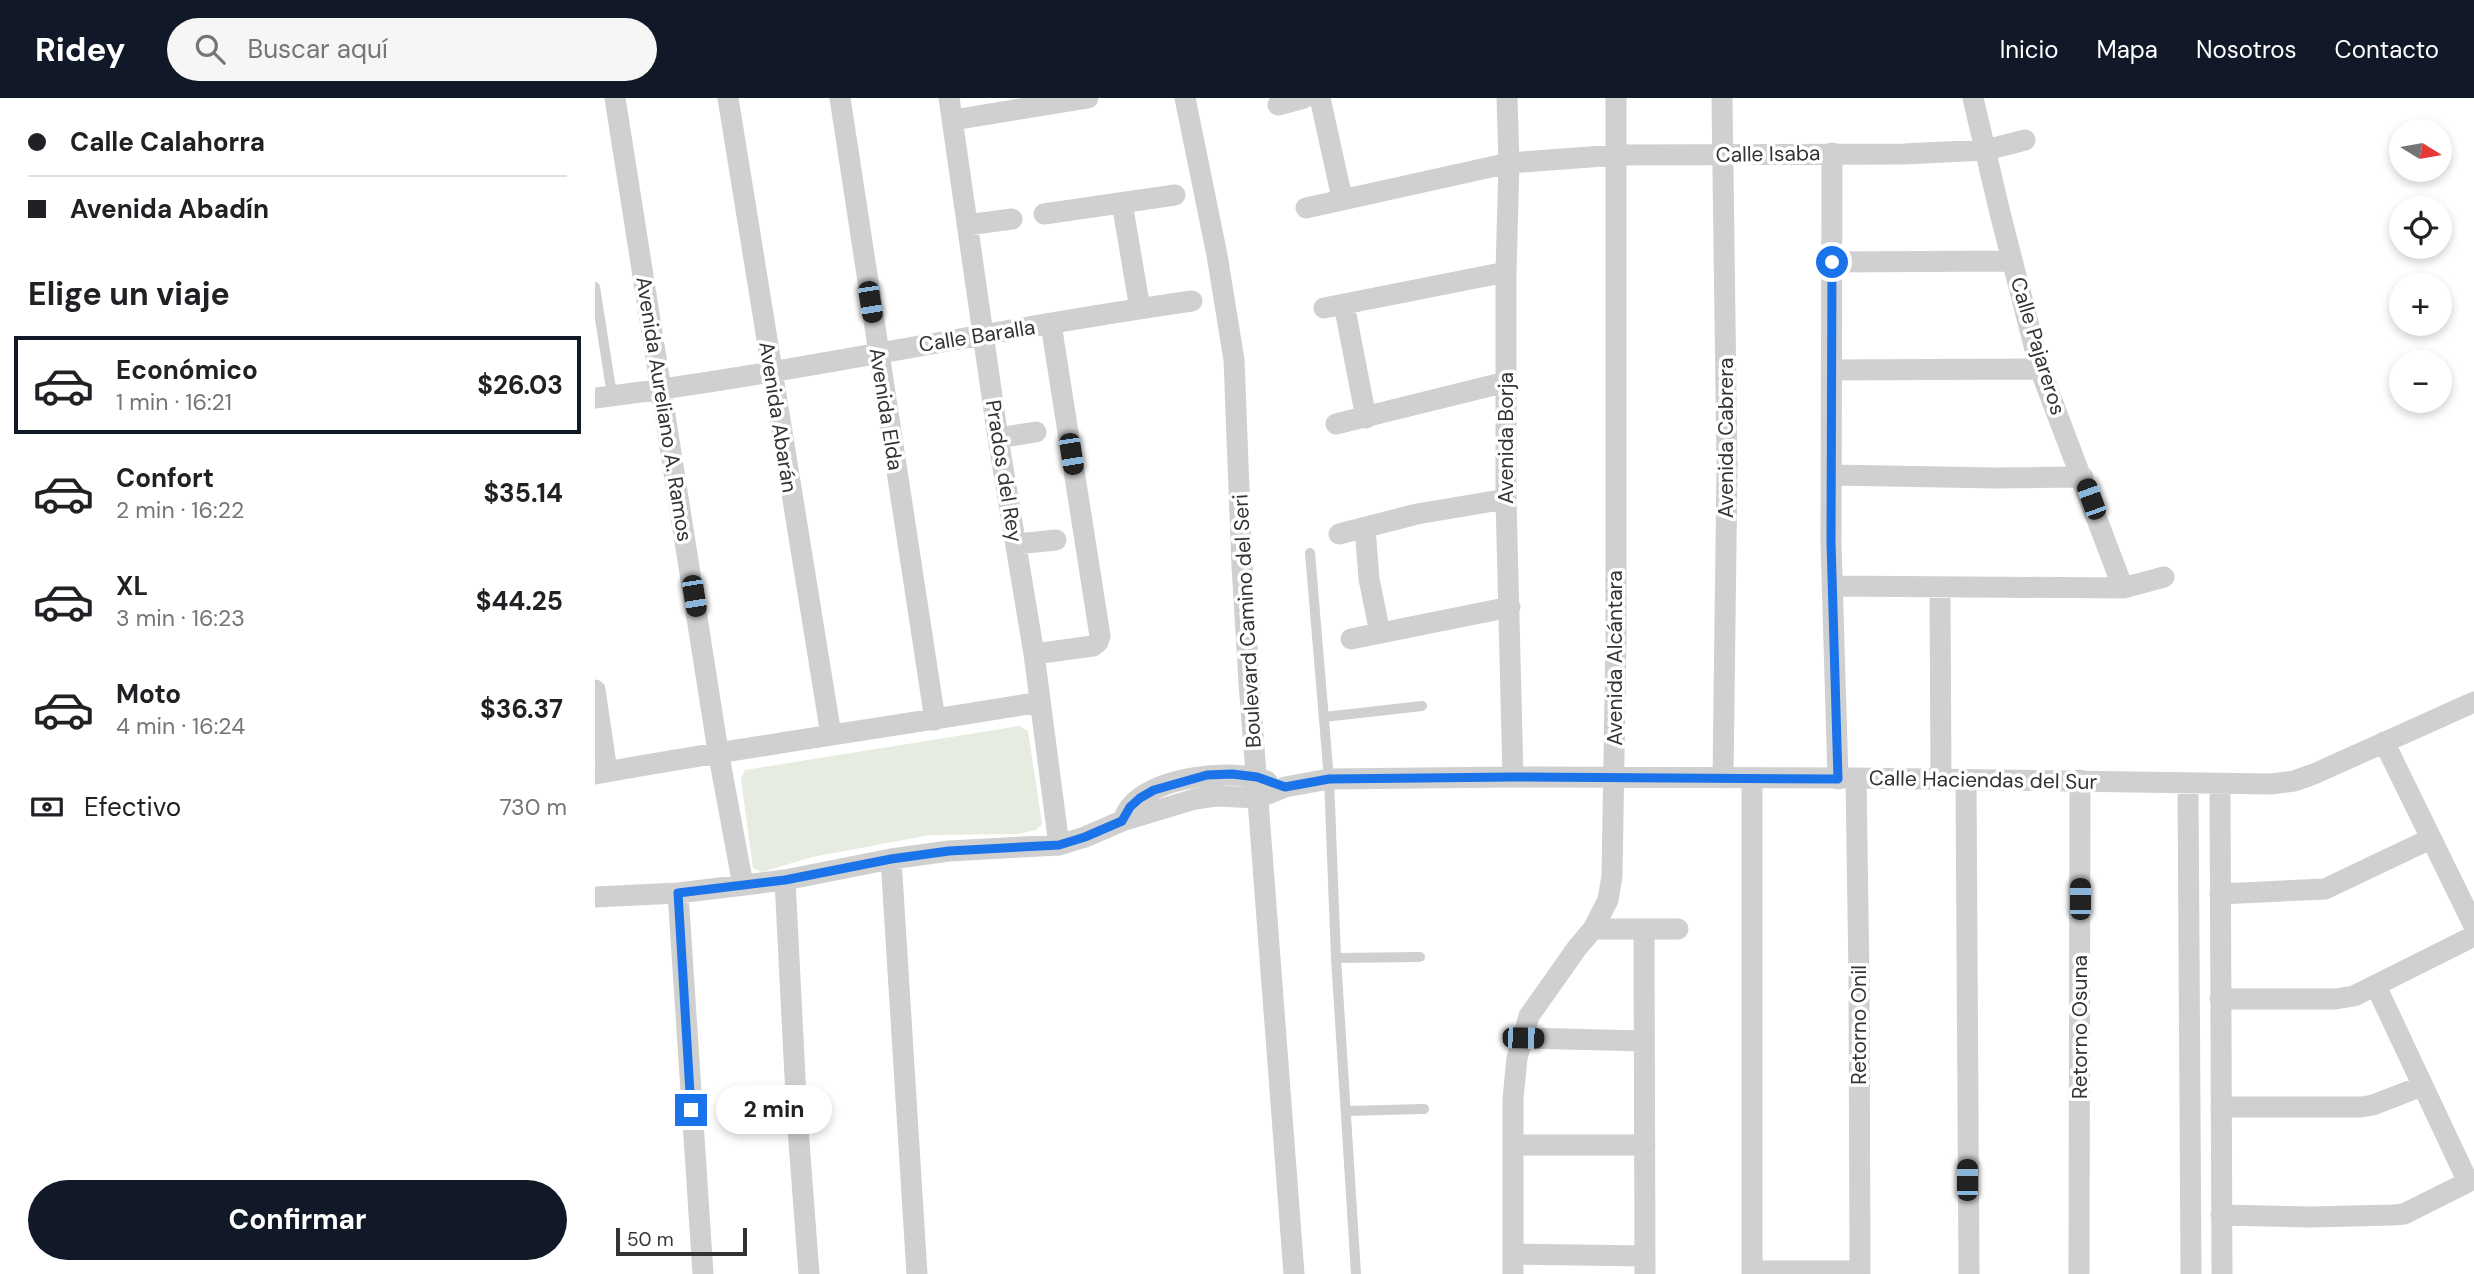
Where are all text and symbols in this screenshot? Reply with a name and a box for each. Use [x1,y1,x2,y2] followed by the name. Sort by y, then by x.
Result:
[167,18,657,81] search box
[35,28,125,71] text: Ridey
[191,30,229,68] icon: search
[247,32,388,66] text: Buscar aquí
[2000,34,2059,65] text: Inicio
[2097,34,2158,65] text: Mapa
[2196,34,2297,65] text: Nosotros
[2335,34,2439,65] text: Contacto
[2389,119,2452,182] north arrow
[2389,119,2452,413] map controls
[70,125,265,159] text: Calle Calahorra
[1715,139,1821,169] street label: Calle Isaba
[70,192,269,226] text: Avenida Abadín
[2389,196,2452,259] button: locate
[1816,246,1848,278] route start
[28,273,230,315] text: Elige un viaje
[2389,273,2452,336] button: +
[2004,274,2072,418] street label: Calle Pajareros
[629,275,699,543] street label: Avenida Aureliano A. Ramos
[857,280,884,324] car
[917,313,1037,359] street label: Calle Baralla
[752,340,804,494] street label: Avenida Abarán
[862,346,910,472] street label: Avenida Elda
[2389,350,2452,413] button: −
[116,353,258,387] text: Económico
[32,354,95,417] icon: car
[1712,358,1740,518] street label: Avenida Cabrera
[477,368,563,402] text: $26.03
[1492,372,1520,504] street label: Avenida Borja
[116,387,232,417] text: 1 min · 16:21
[979,398,1029,544] street label: Prados del Rey
[1058,432,1085,476] car
[116,461,214,495] text: Confort
[32,462,95,525] icon: car
[483,476,563,510] text: $35.14
[2074,476,2109,522] car
[1226,493,1268,749] street label: Boulevard Camino del Seri
[116,495,244,525] text: 2 min · 16:22
[116,569,148,603] text: XL
[32,570,95,633] icon: car
[1601,570,1629,746] street label: Avenida Alcántara
[681,574,708,618] car
[476,584,563,618] text: $44.25
[116,603,245,633] text: 3 min · 16:23
[116,677,181,711] text: Moto
[32,678,95,741] icon: car
[480,692,563,726] text: $36.37
[116,711,245,741] text: 4 min · 16:24
[1869,764,2098,796] street label: Calle Haciendas del Sur
[28,788,66,826] icon: cash
[84,790,181,824] text: Efectivo
[499,792,567,822] text: 730 m
[2070,878,2091,920] car
[2066,955,2094,1099] street label: Retorno Osuna
[1845,965,1873,1085] street label: Retorno Onil
[1502,1027,1545,1049] car
[715,1086,831,1134] callout: 2 min
[675,1094,707,1126] route end
[744,1094,804,1124] text: 2 min
[1957,1159,1978,1201] car
[28,1180,567,1260] button: Confirmar
[616,1225,747,1257] scale bar
[627,1227,674,1252] text: 50 m

